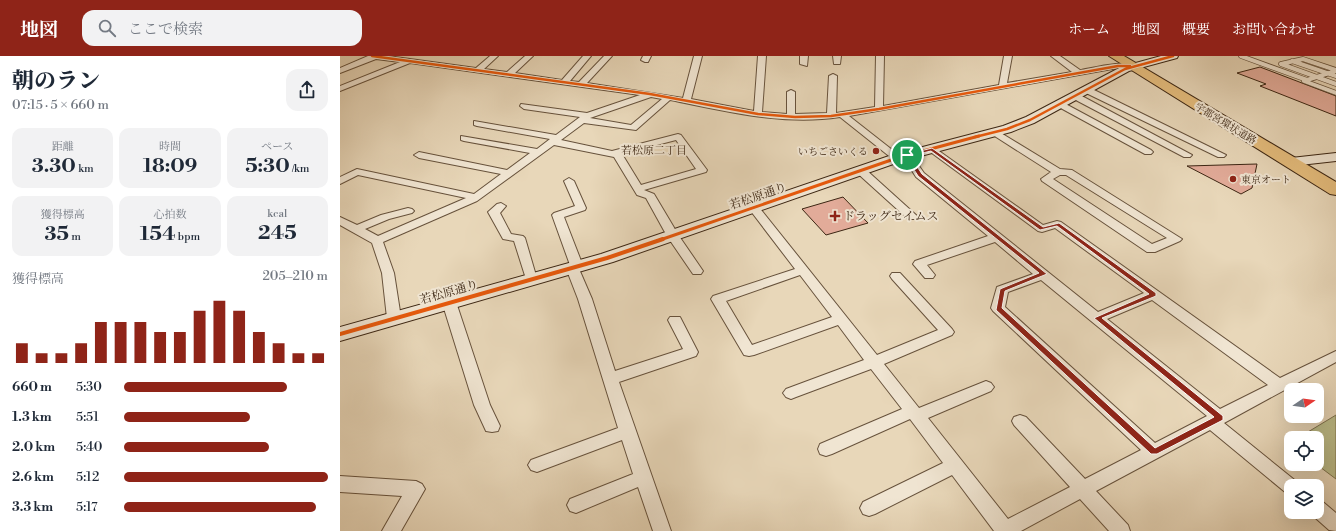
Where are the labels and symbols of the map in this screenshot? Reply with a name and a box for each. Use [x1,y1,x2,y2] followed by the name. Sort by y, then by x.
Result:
[1192,101,1259,147] street label: 宇都宮環状道路
[890,138,924,172] pin
[621,144,687,158] district label: 若松原二丁目
[798,146,868,158] place label: いちごさいくる
[871,146,881,156] marker: いちごさいくる
[1228,174,1238,184] marker: 東京オート
[1241,174,1291,186] place label: 東京オート
[727,180,789,213] street label: 若松原通り
[843,209,938,224] place label: ドラッグセイムス
[830,211,840,221] marker: ドラッグセイムス
[418,277,480,308] street label: 若松原通り
[1284,383,1324,423] north arrow

